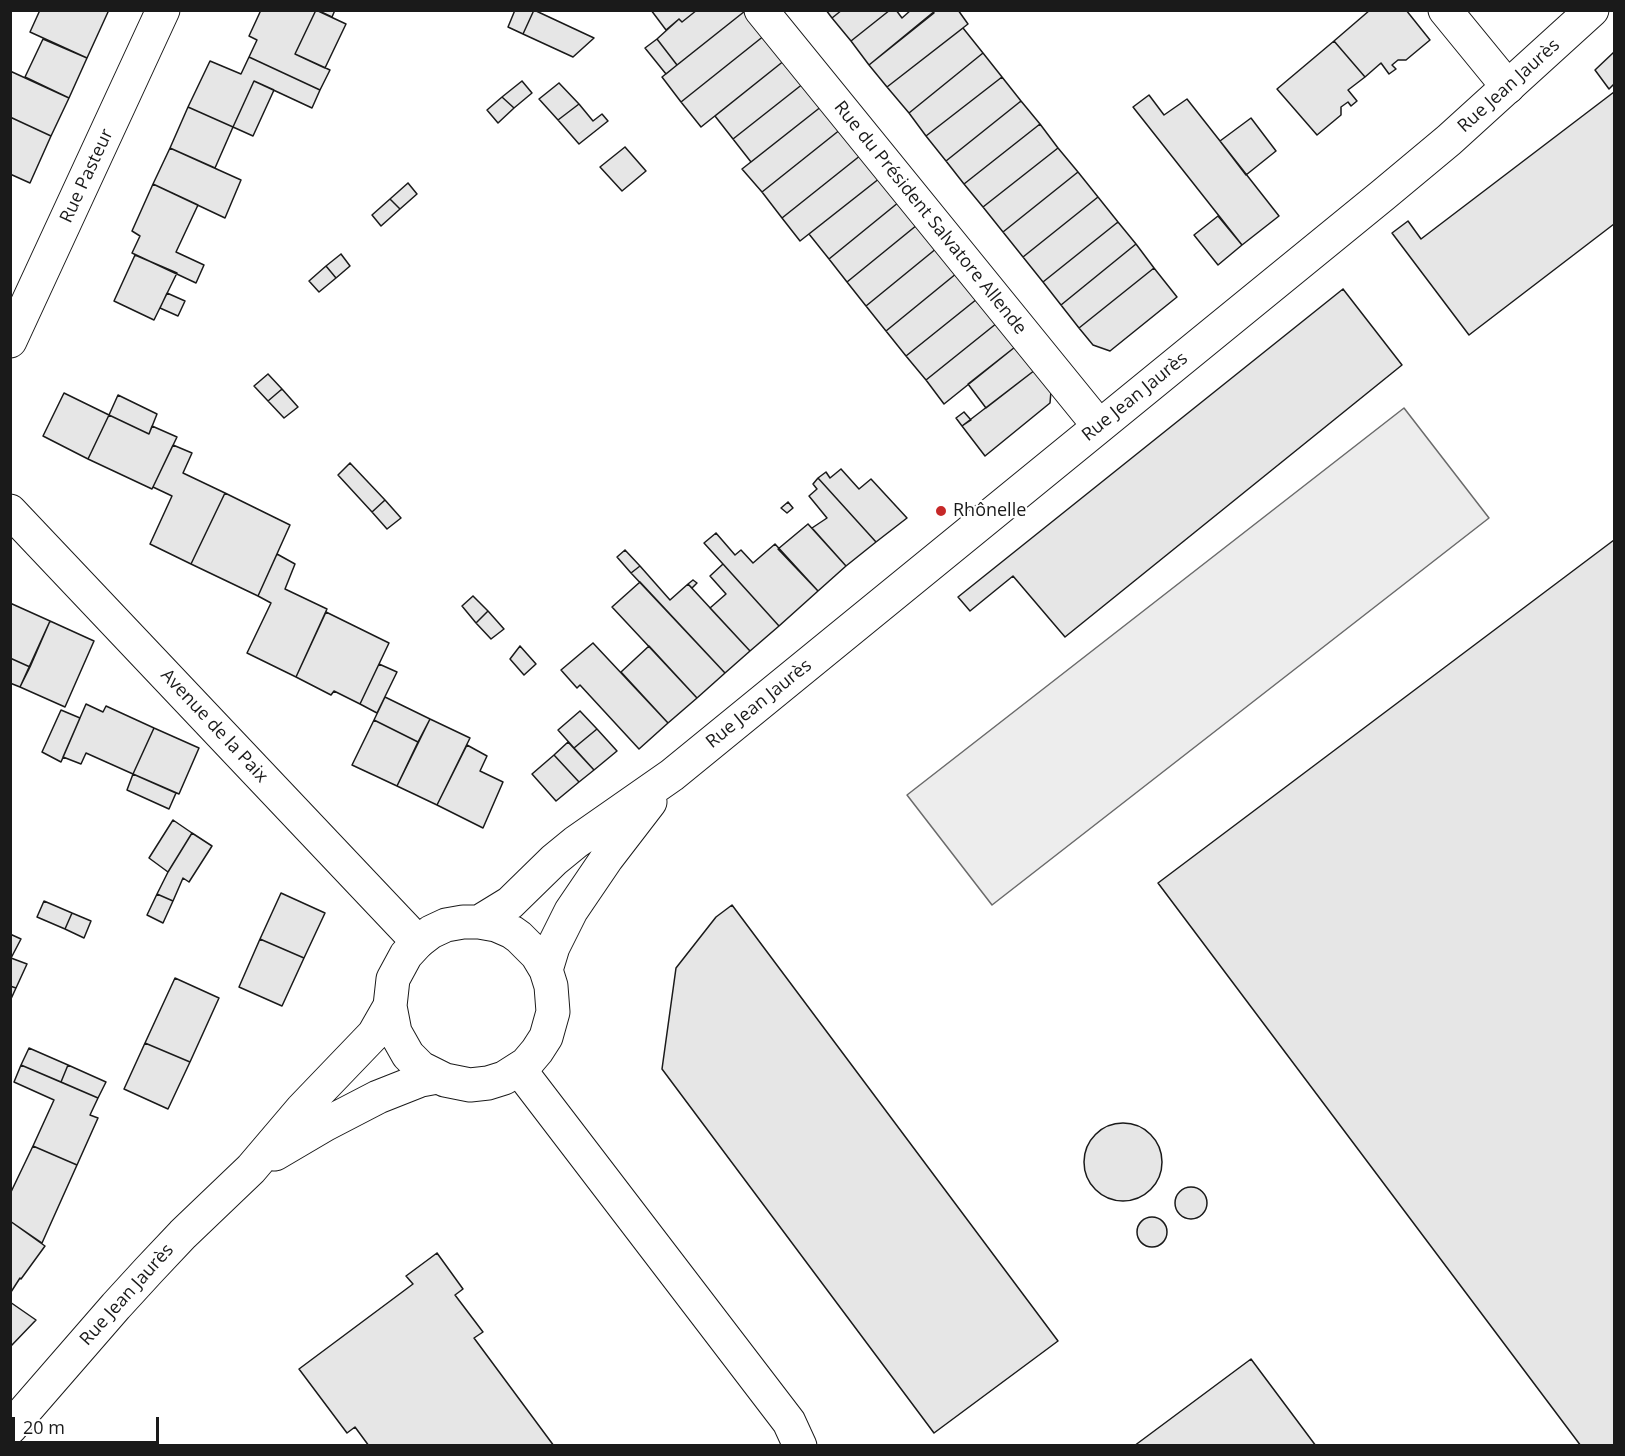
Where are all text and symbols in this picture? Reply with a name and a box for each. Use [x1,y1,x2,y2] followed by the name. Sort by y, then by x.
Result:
[1454,35,1564,137] street label: Rue Jean Jaurès
[829,97,1031,339] street label: Rue du Président Salvatore Allende
[56,126,118,226] street label: Rue Pasteur
[1078,348,1192,446] street label: Rue Jean Jaurès
[953,500,1026,522] place label: Rhônelle
[934,504,948,518] marker: Rhônelle
[702,655,816,753] street label: Rue Jean Jaurès
[156,665,272,787] street label: Avenue de la Paix
[76,1240,178,1350] street label: Rue Jean Jaurès
[15,1405,162,1443] scale bar
[23,1415,65,1439] text: 20 m

